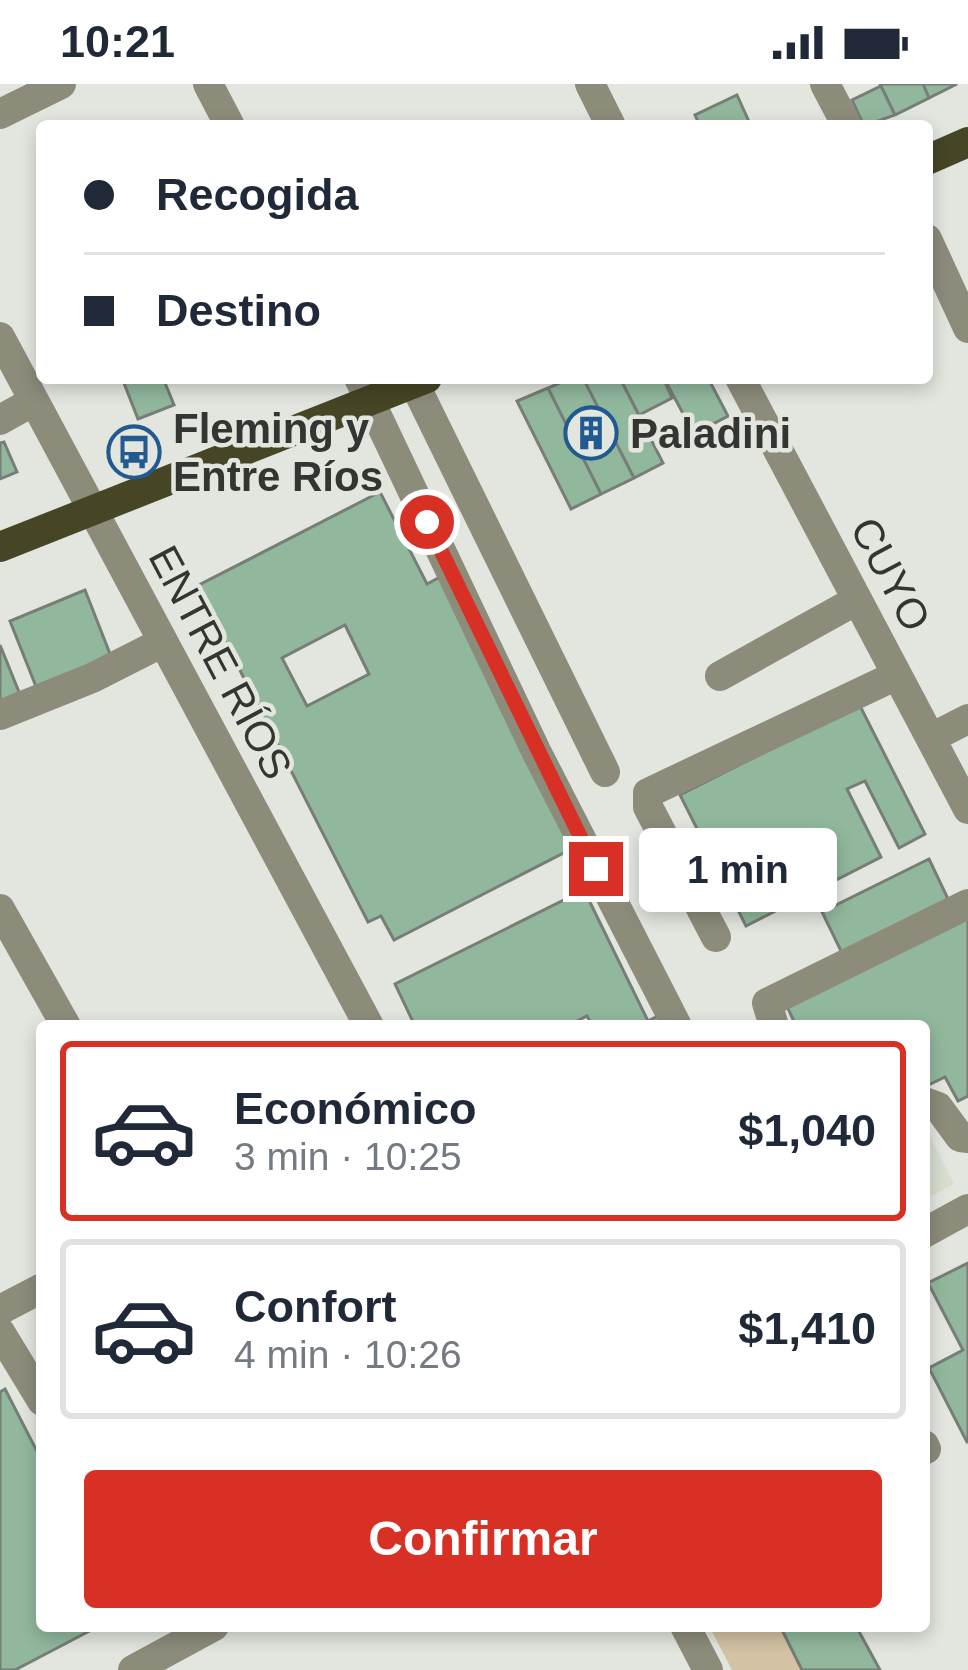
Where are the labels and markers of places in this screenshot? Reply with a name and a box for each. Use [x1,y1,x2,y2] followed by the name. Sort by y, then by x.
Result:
[173,405,383,500] place label: Fleming y Entre Ríos
[563,405,619,461] building icon: Paladini
[630,410,791,457] place label: Paladini
[106,424,162,480] bus stop icon: Fleming y Entre Ríos

